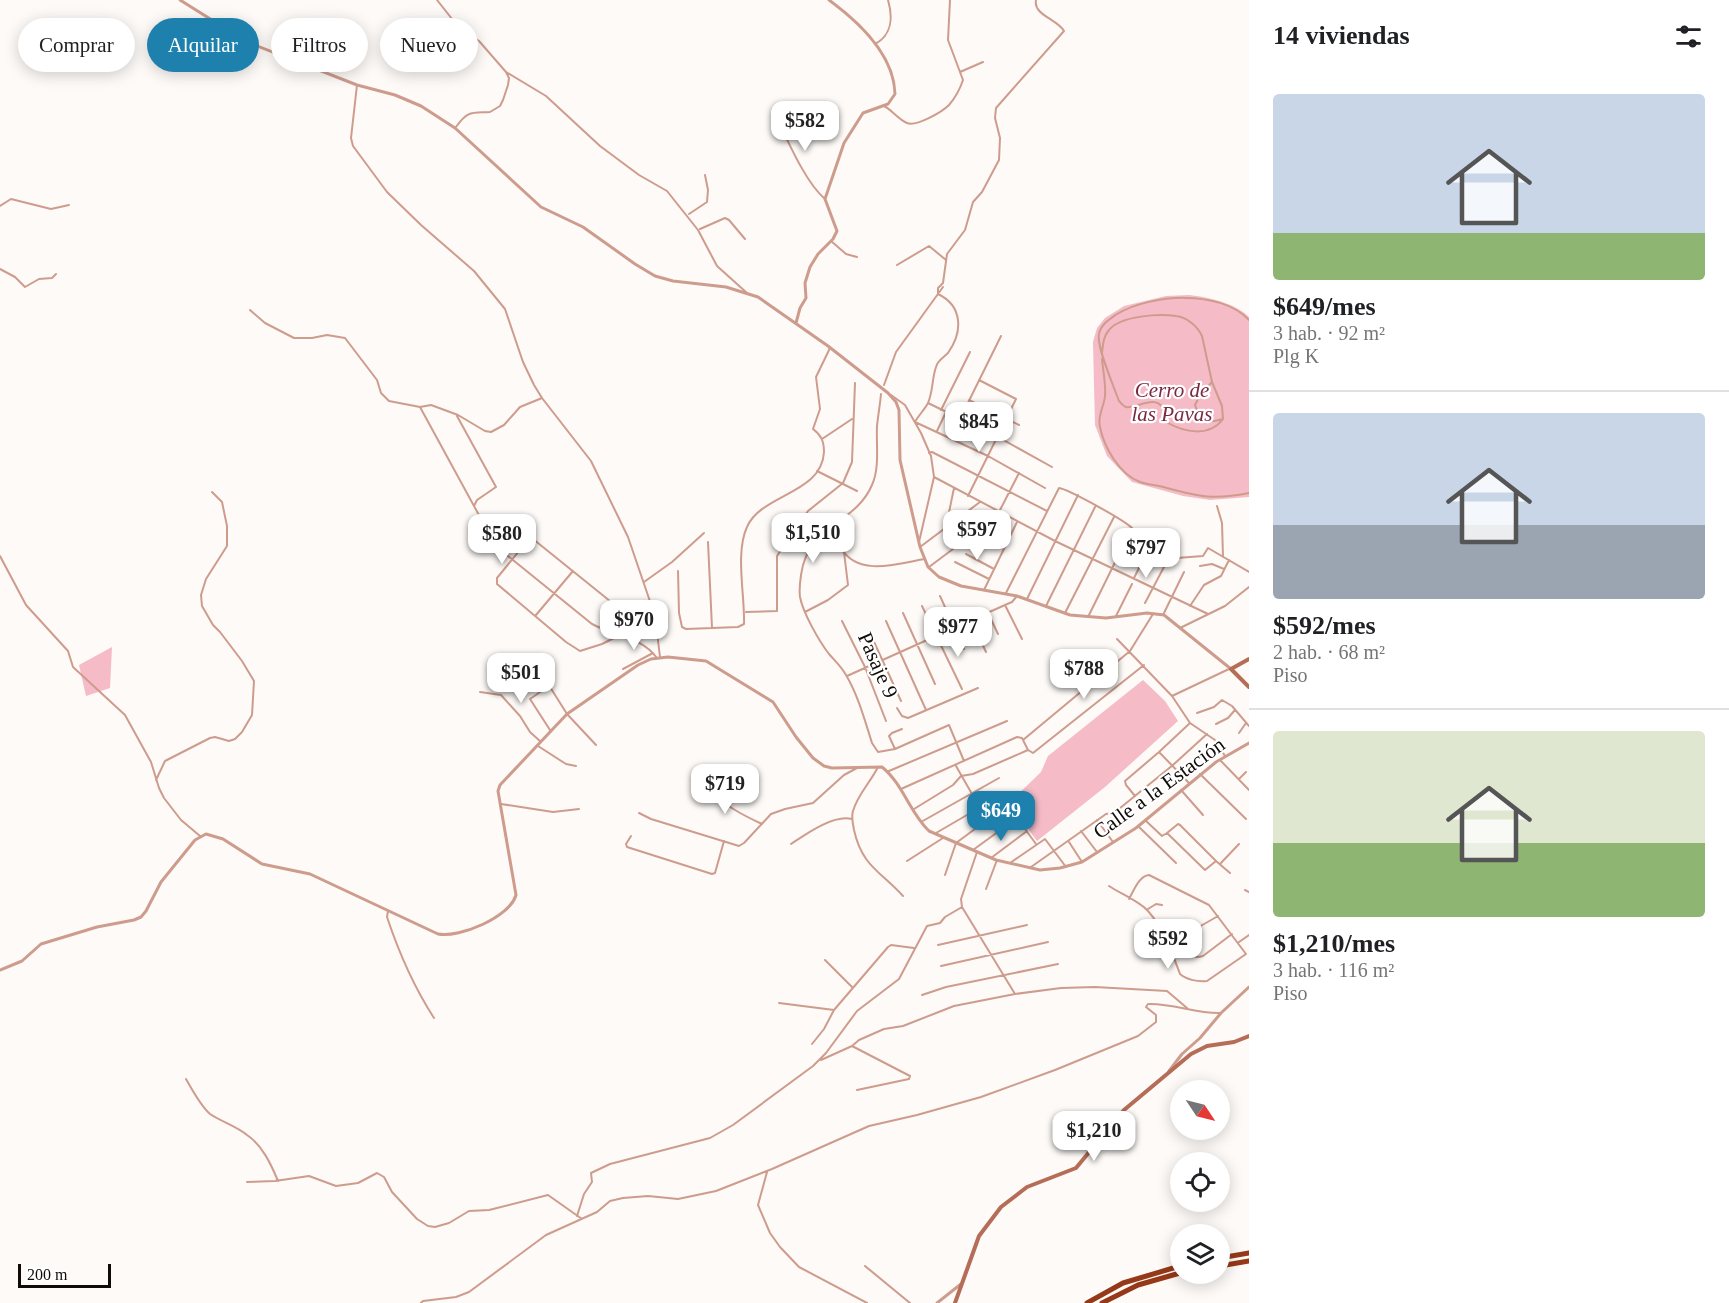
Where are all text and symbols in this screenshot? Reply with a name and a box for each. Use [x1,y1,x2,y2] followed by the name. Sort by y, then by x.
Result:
[18,18,135,72] chip: Comprar
[147,18,259,72] chip: Alquilar
[271,18,368,72] chip: Filtros
[380,18,478,72] chip: Nuevo
[1672,20,1705,53] icon: filters
[1273,21,1410,50] text: 14 viviendas
[769,101,841,152] pin: $582
[785,109,825,131] text: $582
[1435,133,1543,241] icon: home
[1273,292,1376,321] text: $649/mes
[1273,322,1385,344] text: 3 hab. · 92 m²
[1273,345,1319,367] text: Plg K
[1131,378,1213,426] park label: Cerro de las Pavas
[943,402,1015,453] pin: $845
[959,410,999,432] text: $845
[1435,452,1543,560] icon: home
[941,510,1013,561] pin: $597
[764,513,862,564] pin: $1,510
[466,514,538,565] pin: $580
[957,518,997,540] text: $597
[786,521,841,543] text: $1,510
[482,522,522,544] text: $580
[1110,528,1182,579] pin: $797
[1126,536,1166,558] text: $797
[598,600,670,651] pin: $970
[922,607,994,658] pin: $977
[614,608,654,630] text: $970
[1273,611,1376,640] text: $592/mes
[938,615,978,637] text: $977
[853,628,903,702] street label: Pasaje 9
[1273,641,1385,663] text: 2 hab. · 68 m²
[1048,649,1120,700] pin: $788
[485,653,557,704] pin: $501
[1064,657,1104,679] text: $788
[501,661,541,683] text: $501
[1273,664,1307,686] text: Piso
[1088,732,1230,844] street label: Calle a la Estación
[689,764,761,815] pin: $719
[1435,770,1543,878] icon: home
[705,772,745,794] text: $719
[965,791,1037,842] pin: $649
[981,799,1021,821] text: $649
[1132,919,1204,970] pin: $592
[1148,927,1188,949] text: $592
[1273,929,1395,958] text: $1,210/mes
[1273,959,1394,981] text: 3 hab. · 116 m²
[1273,982,1307,1004] text: Piso
[1170,1080,1230,1140] north arrow
[1170,1080,1230,1284] map controls
[1045,1111,1143,1162] pin: $1,210
[1067,1119,1122,1141] text: $1,210
[1170,1152,1230,1212] button: locate
[1170,1224,1230,1284] button: layers
[18,1261,111,1288] scale bar
[27,1266,67,1283] text: 200 m

